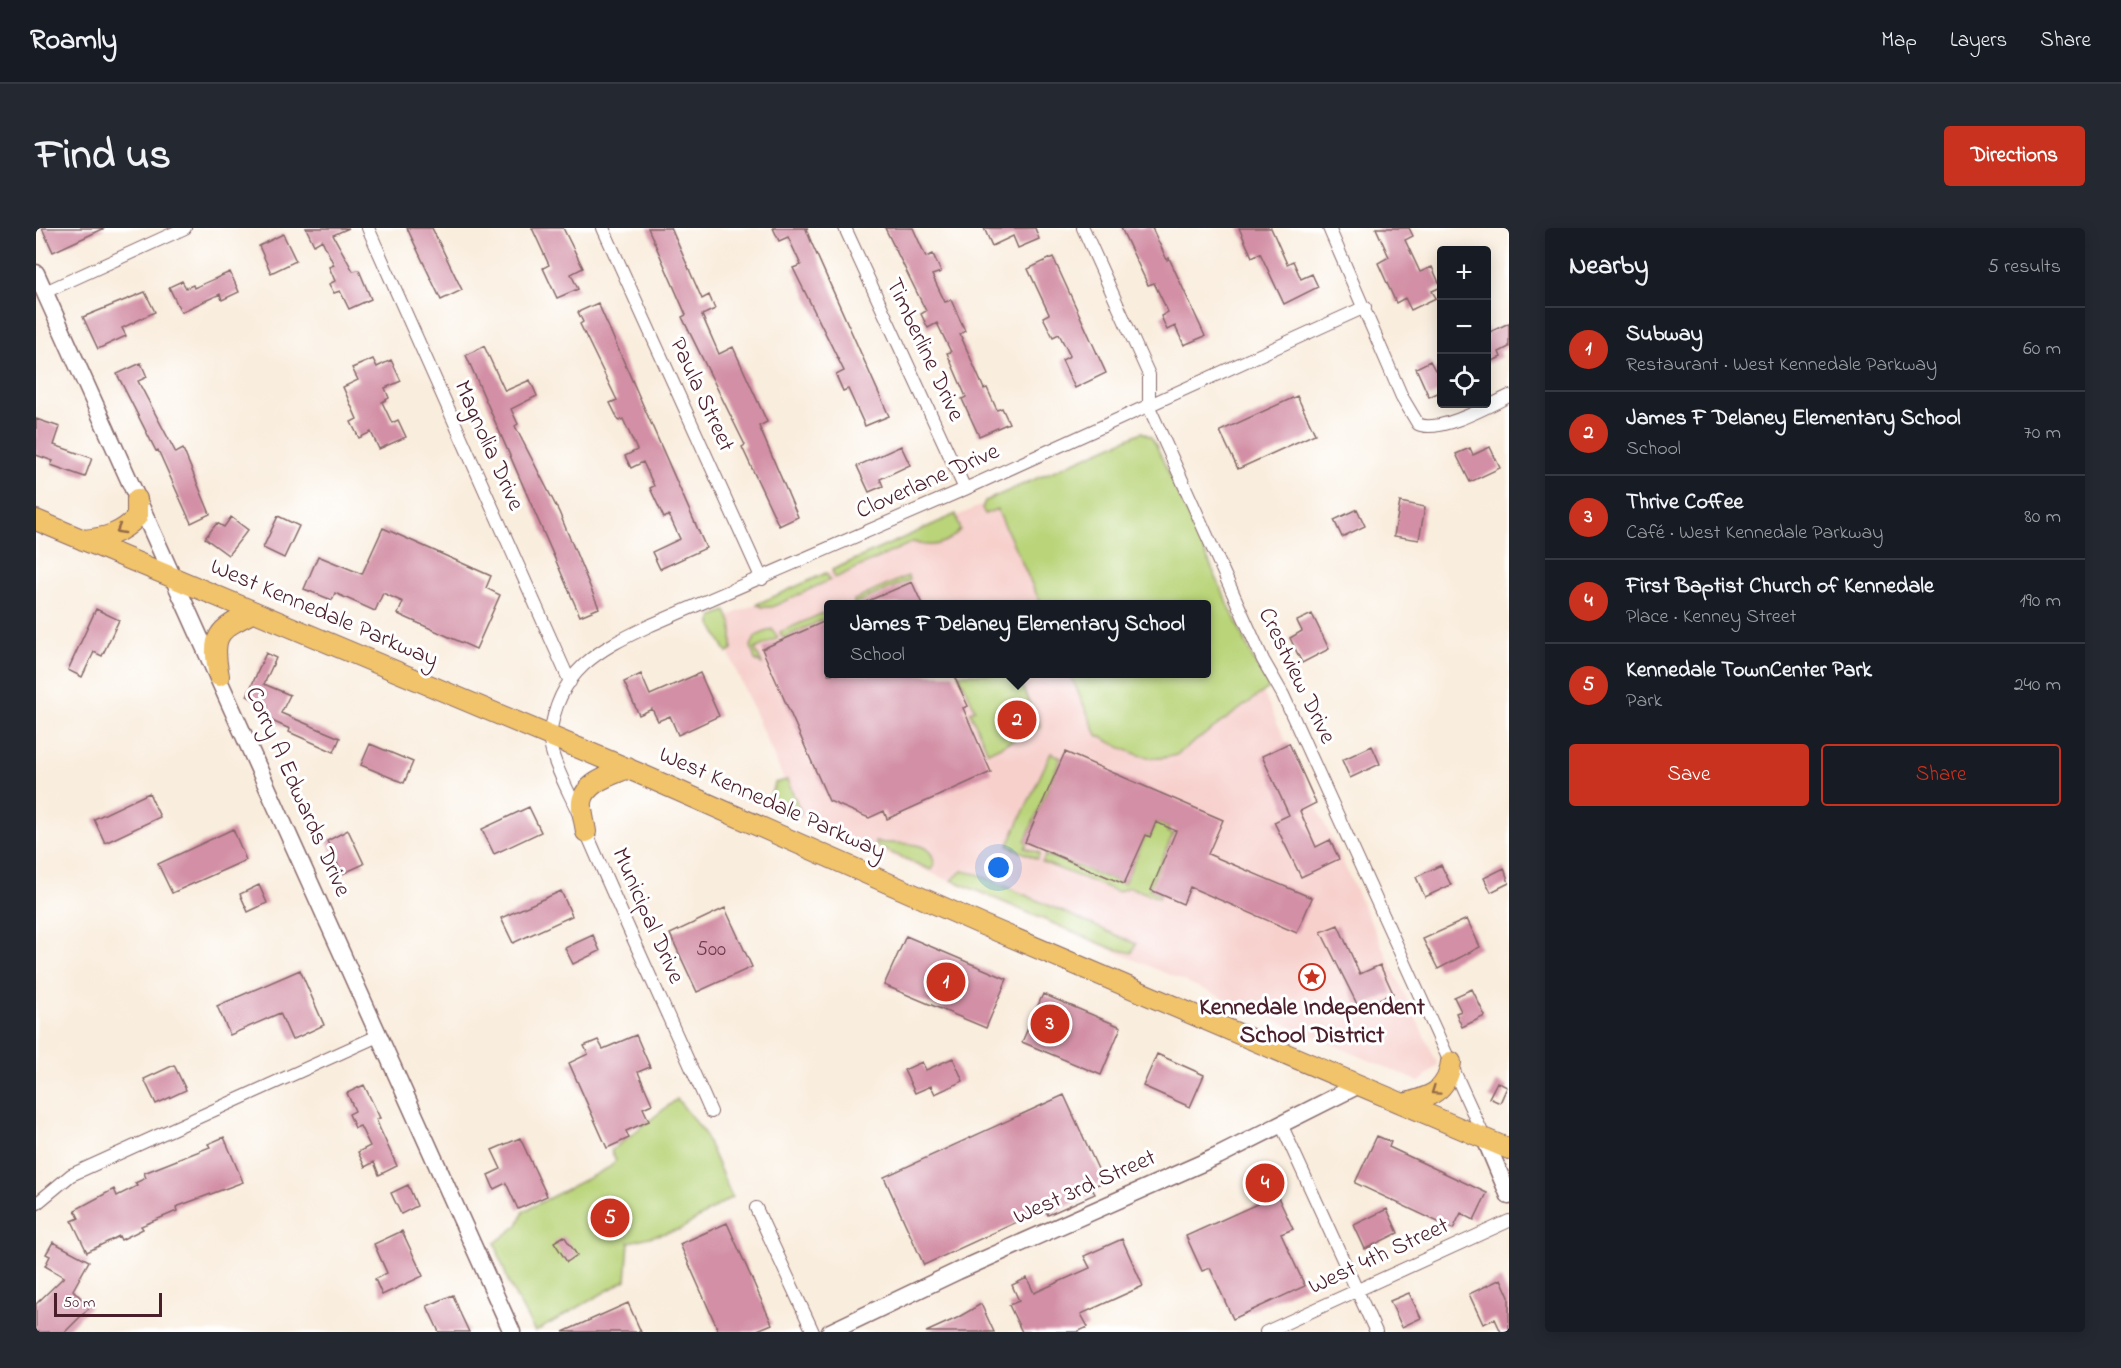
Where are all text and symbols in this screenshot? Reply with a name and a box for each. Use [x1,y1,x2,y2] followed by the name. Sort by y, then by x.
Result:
[30,21,117,62] text: Roamly
[1881,26,1917,56] text: Map
[1950,26,2007,56] text: Layers
[2040,26,2091,56] text: Share
[36,126,171,187] text: Find us
[1944,126,2085,186] button: Directions
[1437,246,1491,408] map controls
[1437,246,1491,300] button: +
[1569,248,1648,286] text: Nearby
[1988,253,2061,282] text: 5 results
[875,273,973,428] street label: Timberline Drive
[1437,300,1491,354] button: −
[1626,319,1703,351] text: Subway
[659,332,743,458] street label: Paula Street
[1585,335,1592,364] text: 1
[2023,335,2061,364] text: 60 m
[1626,351,1937,380] text: Restaurant · West Kennedale Parkway
[1437,354,1491,408] button: locate
[444,375,532,517] street label: Magnolia Drive
[1626,403,1961,435] text: James F Delaney Elementary School
[1584,419,1593,448] text: 2
[2024,419,2061,448] text: 70 m
[851,435,1005,529] street label: Cloverlane Drive
[1626,435,1681,464] text: School
[1626,487,1743,519] text: Thrive Coffee
[1584,503,1593,532] text: 3
[2024,503,2061,532] text: 80 m
[1626,519,1883,548] text: Café · West Kennedale Parkway
[116,523,126,534] one-way arrow
[204,550,444,679] street label: West Kennedale Parkway
[1626,571,1934,603] text: First Baptist Church of Kennedale
[1584,587,1593,616] text: 4
[2019,587,2061,616] text: 190 m
[824,600,1211,678] popup
[1248,602,1344,750] street label: Crestview Drive
[1626,603,1797,632] text: Place · Kenney Street
[850,609,1185,641] text: James F Delaney Elementary School
[850,641,905,670] text: School
[1626,655,1872,687] text: Kennedale TownCenter Park
[1583,671,1594,700] text: 5
[2014,671,2061,700] text: 240 m
[234,681,359,903] street label: Corry A Edwards Drive
[1626,687,1662,716] text: Park
[998,698,1036,742] pin: 2
[653,738,891,871] street label: West Kennedale Parkway
[1569,744,1809,806] button: Save
[1821,744,2061,806] button: Share
[601,842,693,990] street label: Municipal Drive
[984,853,1013,882] your location
[696,935,726,965] house number: 500
[926,960,966,1005] pin: 1
[1297,962,1327,992] place icon: Kennedale Independent School District
[1199,991,1426,1054] place label: Kennedale Independent School District
[1030,1002,1070,1046] pin: 3
[1431,1084,1442,1095] one-way arrow
[1008,1141,1162,1235] street label: West 3rd Street
[1246,1160,1284,1206] pin: 4
[590,1196,630,1240] pin: 5
[1303,1209,1455,1305] street label: West 4th Street
[54,1290,162,1318] scale bar
[63,1291,95,1315] text: 50 m

